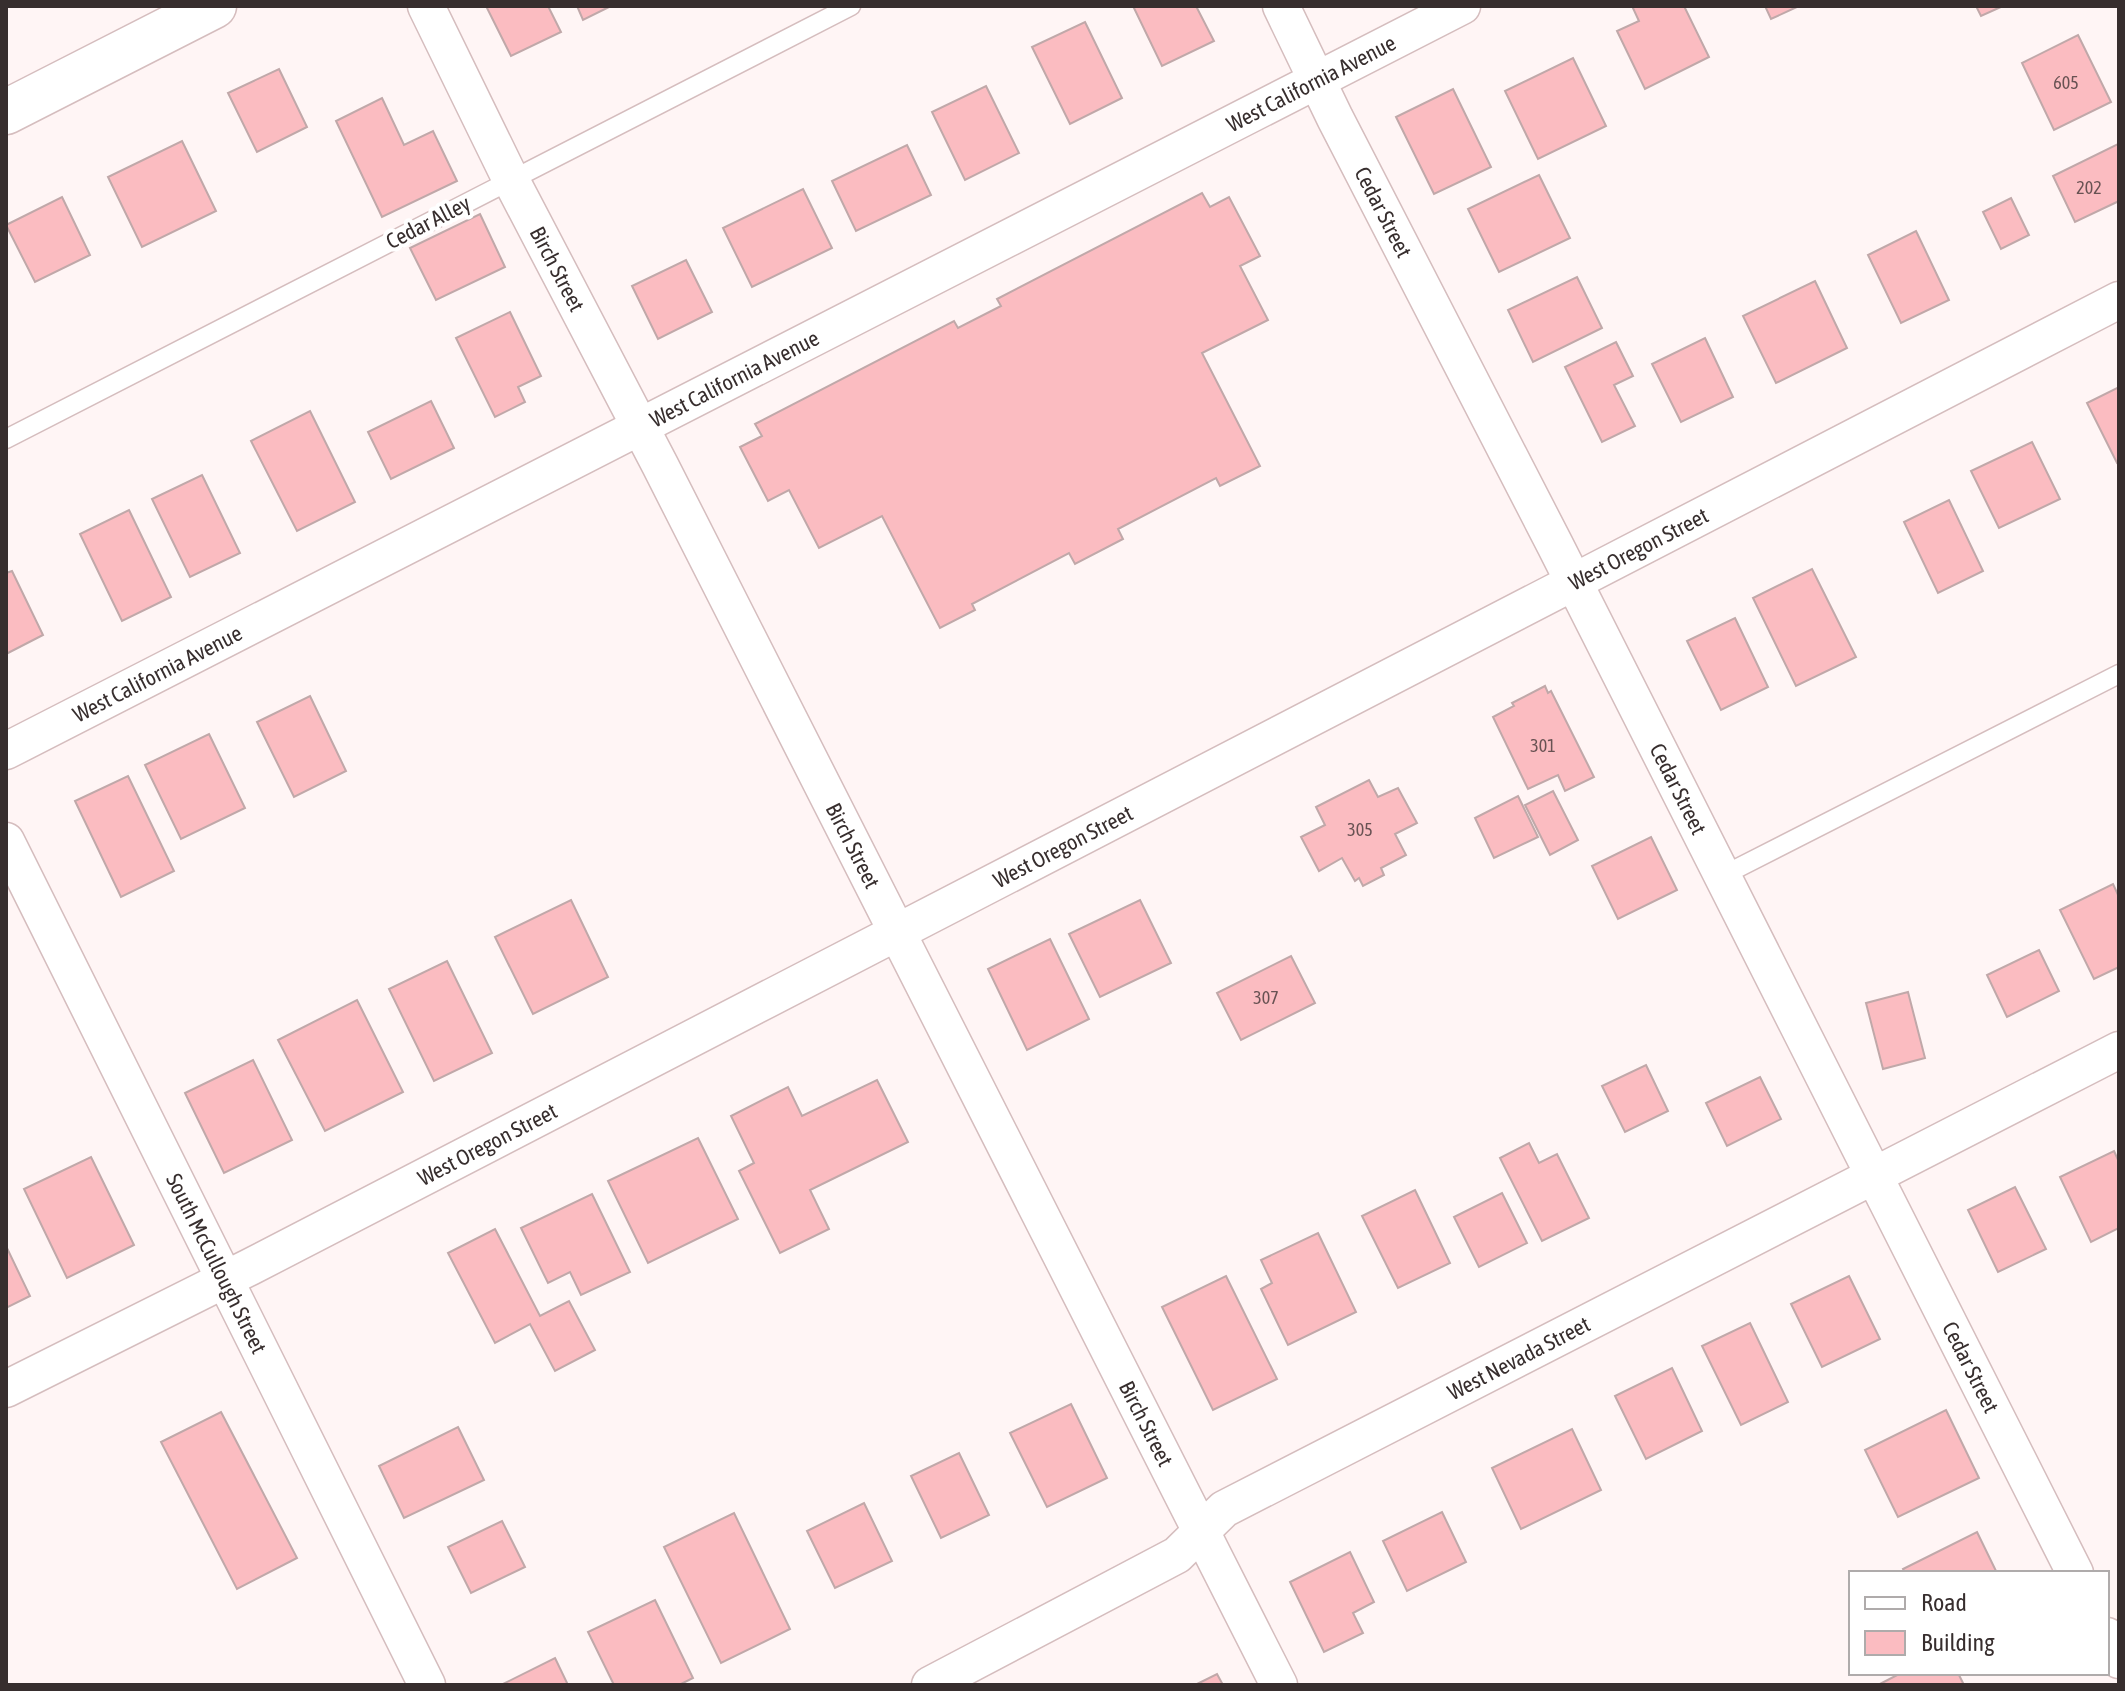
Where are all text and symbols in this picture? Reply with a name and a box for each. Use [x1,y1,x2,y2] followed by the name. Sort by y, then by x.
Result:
[1222,29,1400,137] street label: West California Avenue
[2053,72,2079,93] house number: 605
[1349,162,1417,262] street label: Cedar Street
[2076,177,2102,198] house number: 202
[382,190,474,254] street label: Cedar Alley
[525,222,590,316] street label: Birch Street
[645,324,823,432] street label: West California Avenue
[1564,502,1712,595] street label: West Oregon Street
[68,620,246,728] street label: West California Avenue
[1530,735,1556,756] house number: 301
[1645,739,1712,839] street label: Cedar Street
[821,799,886,893] street label: Birch Street
[989,800,1137,893] street label: West Oregon Street
[1347,819,1373,840] house number: 305
[1253,987,1279,1008] house number: 307
[413,1097,561,1191] street label: West Oregon Street
[161,1169,272,1358] street label: South McCullough Street
[1443,1311,1594,1405] street label: West Nevada Street
[1937,1317,2005,1417] street label: Cedar Street
[1114,1376,1179,1470] street label: Birch Street
[1849,1571,2109,1675] legend
[1921,1589,1967,1616] text: Road
[1921,1629,1995,1656] text: Building

